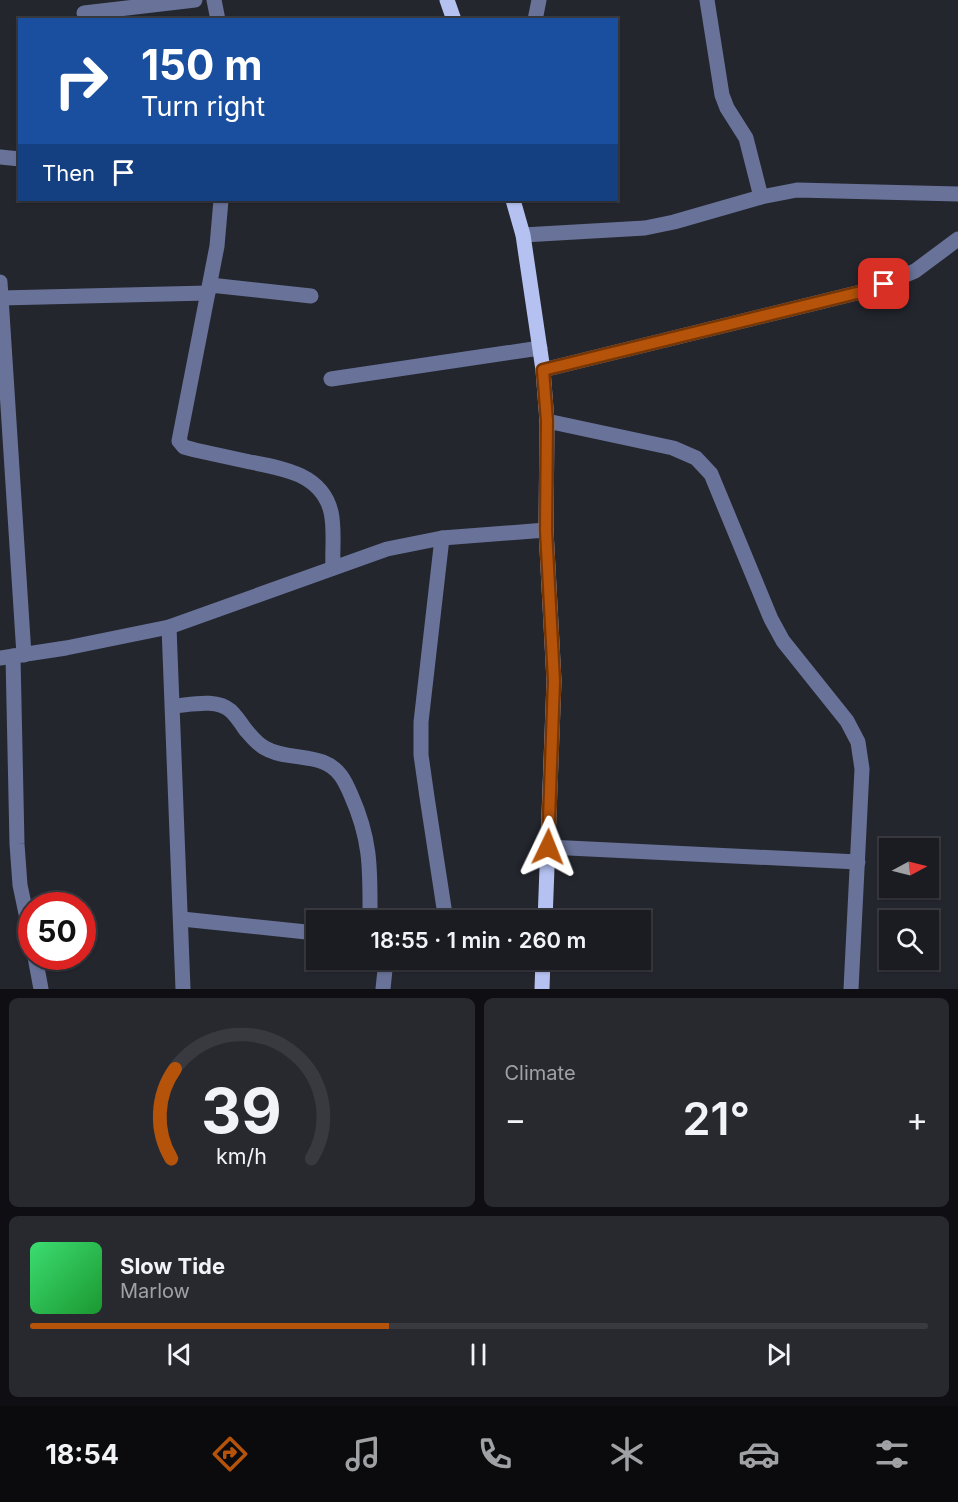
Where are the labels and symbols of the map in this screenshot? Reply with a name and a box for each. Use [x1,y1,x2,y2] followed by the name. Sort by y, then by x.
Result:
[858,258,909,309] pin
[516,815,580,879] position arrow
[879,838,939,898] north arrow
[18,892,96,970] speed limit sign: 50

